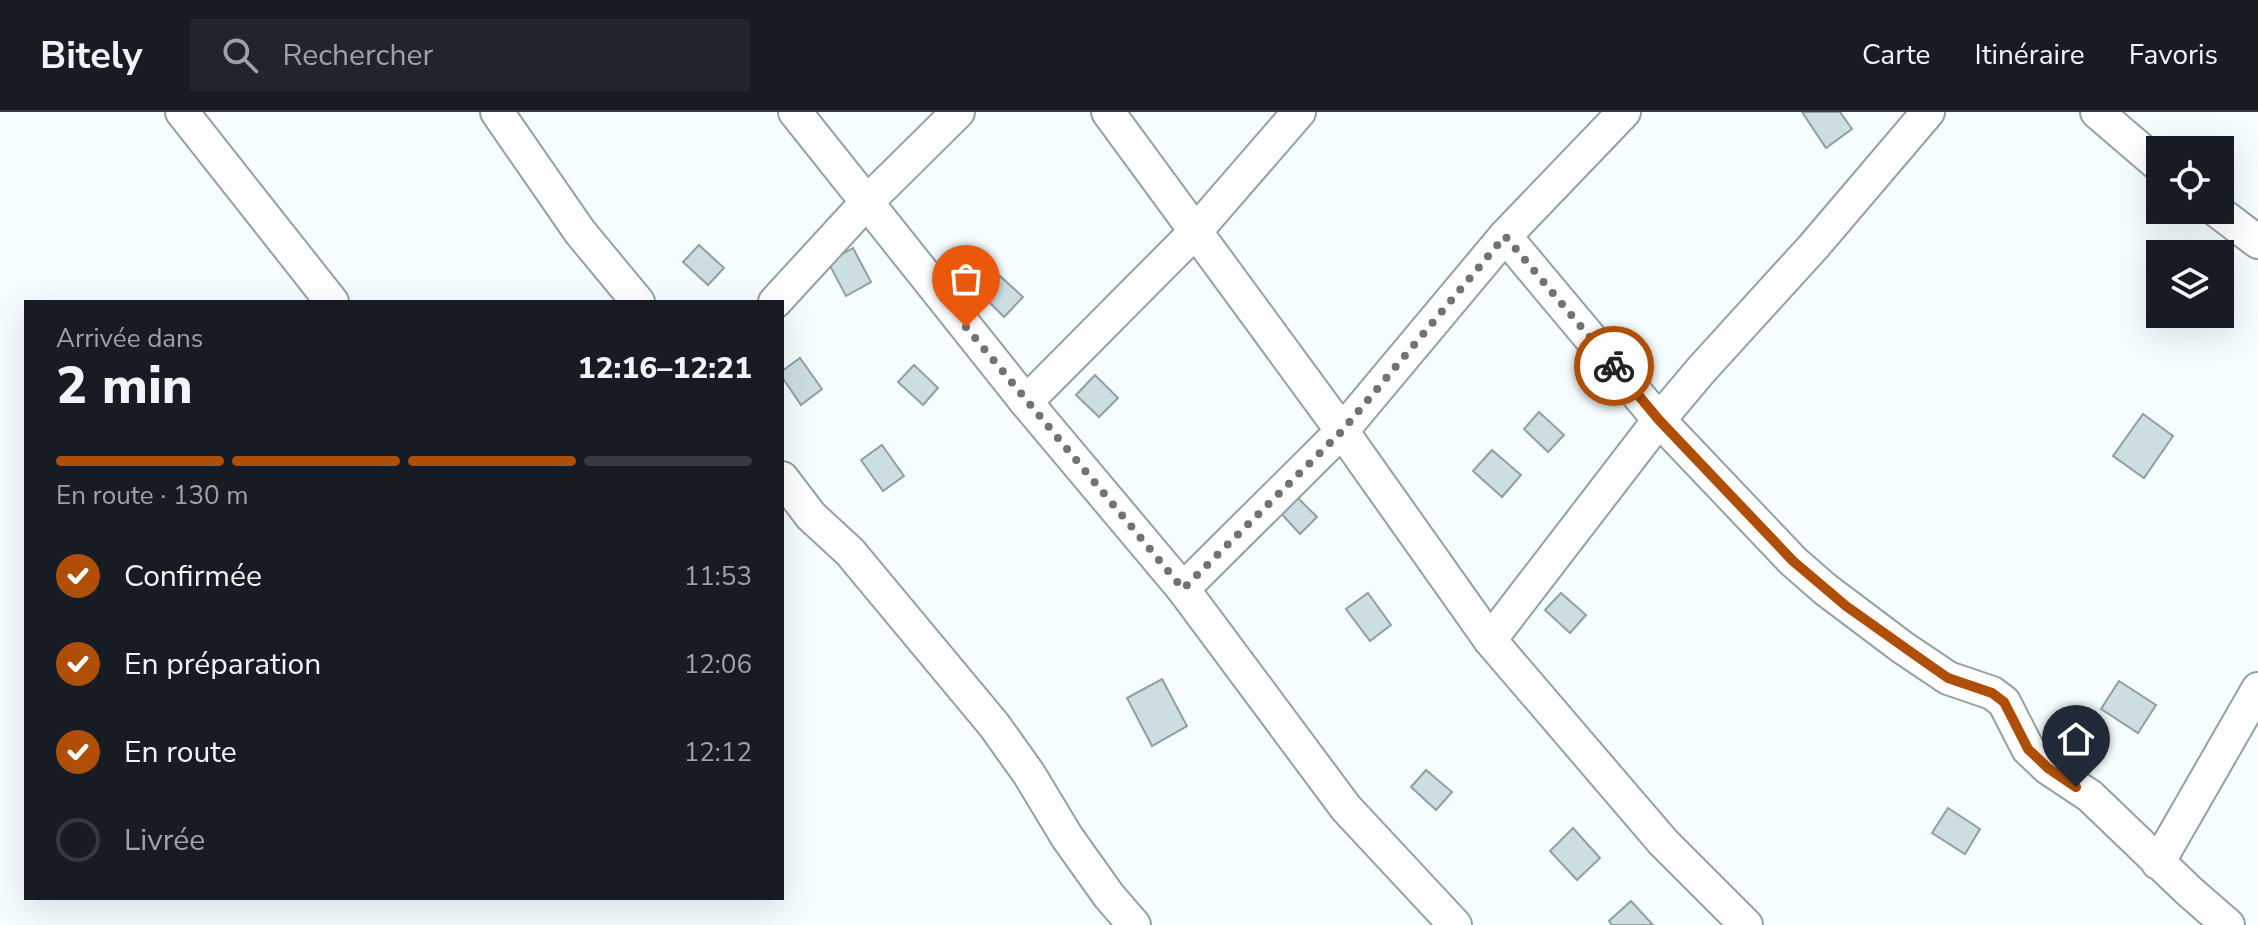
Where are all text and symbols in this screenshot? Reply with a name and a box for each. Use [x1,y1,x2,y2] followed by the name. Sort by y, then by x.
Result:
[190,19,750,91] search box
[40,30,142,81] text: Bitely
[218,33,262,77] icon: search
[282,35,433,76] text: Rechercher
[1862,36,1931,74] text: Carte
[1975,36,2085,74] text: Itinéraire
[2129,36,2218,74] text: Favoris
[2146,136,2234,328] map controls
[2146,136,2234,224] button: locate
[2146,240,2234,328] button: layers
[932,245,1000,327] pin
[944,257,988,301] icon: bag
[56,321,203,356] text: Arrivée dans
[1574,326,1654,406] courier
[1592,344,1636,388] icon: bike
[577,348,752,389] text: 12:16–12:21
[56,350,193,421] text: 2 min
[56,478,249,513] text: En route · 130 m
[56,554,100,598] icon: check
[124,556,262,597] text: Confirmée
[684,559,752,594] text: 11:53
[56,642,100,686] icon: check
[124,644,321,685] text: En préparation
[684,647,752,682] text: 12:06
[2042,705,2110,787] pin
[2054,717,2098,761] icon: home
[56,730,100,774] icon: check
[124,732,237,773] text: En route
[684,735,752,770] text: 12:12
[124,820,205,861] text: Livrée

